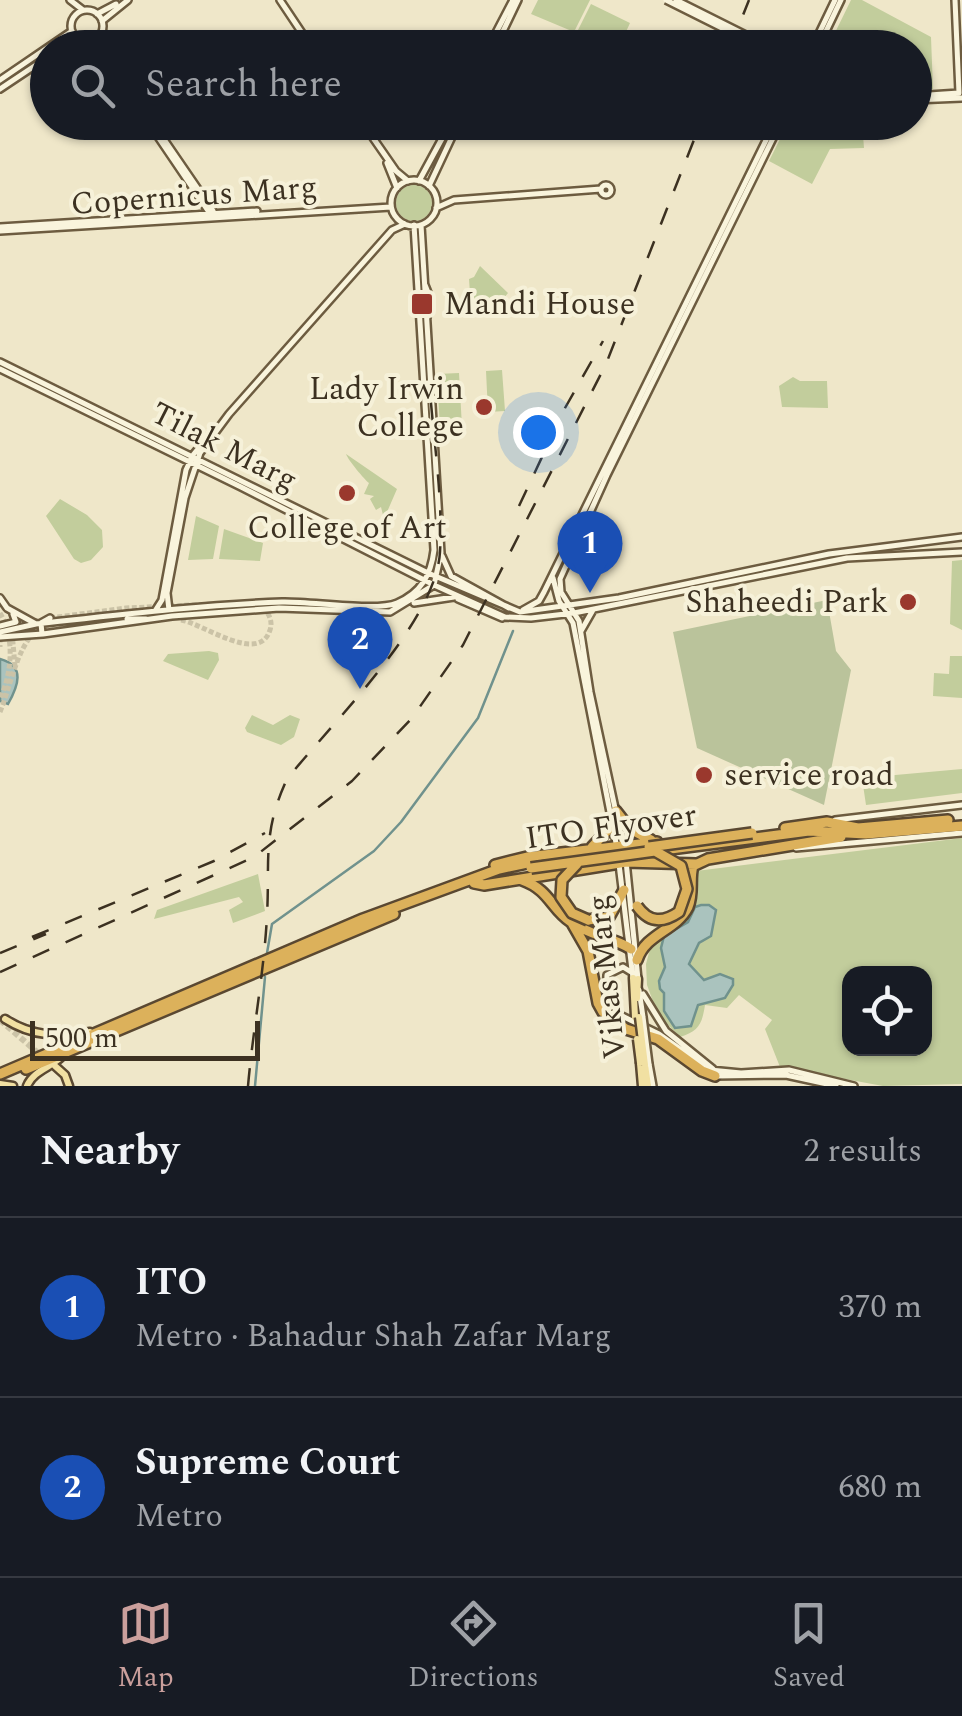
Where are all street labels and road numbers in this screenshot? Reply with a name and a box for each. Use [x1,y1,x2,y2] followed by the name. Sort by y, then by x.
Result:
[69,163,319,229] street label: Copernicus Marg
[142,389,306,505] street label: Tilak Marg
[522,791,700,863] street label: ITO Flyover
[574,892,640,1062] street label: Vikas Marg

